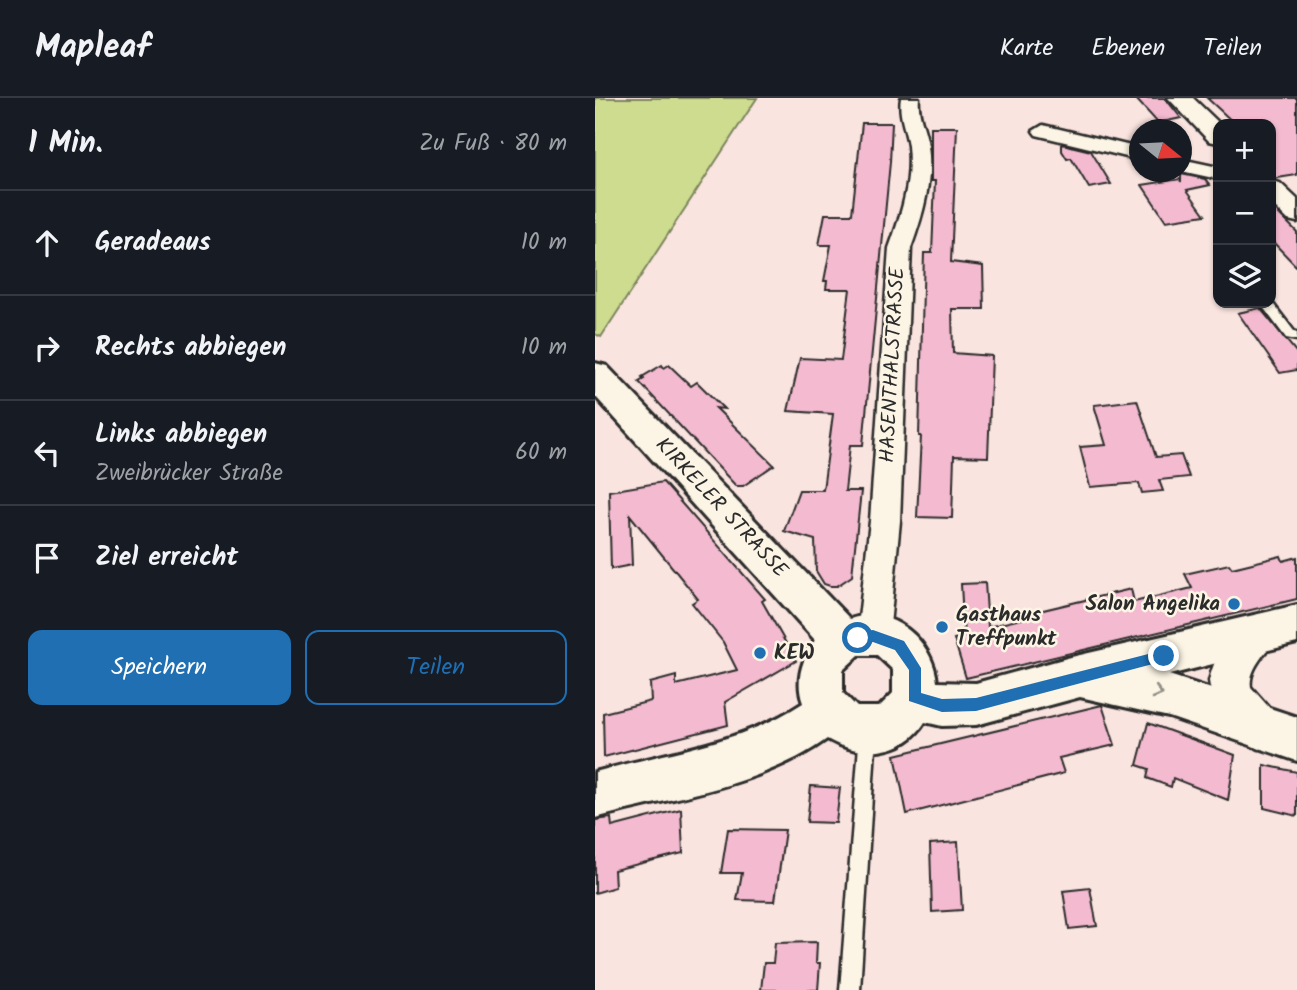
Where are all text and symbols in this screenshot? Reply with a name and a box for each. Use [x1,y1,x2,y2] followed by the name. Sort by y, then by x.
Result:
[35,22,151,75] text: Mapleaf
[1000,29,1053,68] text: Karte
[1091,29,1165,68] text: Ebenen
[1203,29,1262,68] text: Teilen
[1129,119,1192,182] north arrow
[1213,119,1276,308] map controls
[1213,119,1276,182] button: +
[28,120,103,168] text: 1 Min.
[419,126,567,162] text: Zu Fuß · 80 m
[1213,182,1276,245] button: −
[95,222,211,264] text: Geradeaus
[28,224,66,262] icon: ahead
[521,225,567,261] text: 10 m
[1213,245,1276,308] button: layers
[871,266,915,464] street label: HASENTHALSTRASSE
[95,327,286,369] text: Rechts abbiegen
[28,329,66,367] icon: right
[521,330,567,366] text: 10 m
[95,414,267,456] text: Links abbiegen
[647,430,796,586] street label: KIRKELER STRASSE
[28,434,66,472] icon: left
[515,435,567,471] text: 60 m
[95,456,283,492] text: Zweibrücker Straße
[95,537,238,579] text: Ziel erreicht
[28,539,66,577] icon: arrive
[1085,588,1220,621] place label: Salon Angelika
[1226,596,1242,612] marker: Salon Angelika
[956,599,1057,656] place label: Gasthaus Treffpunkt
[934,619,950,635] marker: Gasthaus Treffpunkt
[842,622,873,653] route start
[28,630,291,705] button: Speichern
[305,630,567,705] button: Teilen
[774,637,815,670] place label: KEW
[1148,640,1179,671] route end
[752,645,768,661] marker: KEW
[1152,684,1164,699] one-way arrow

